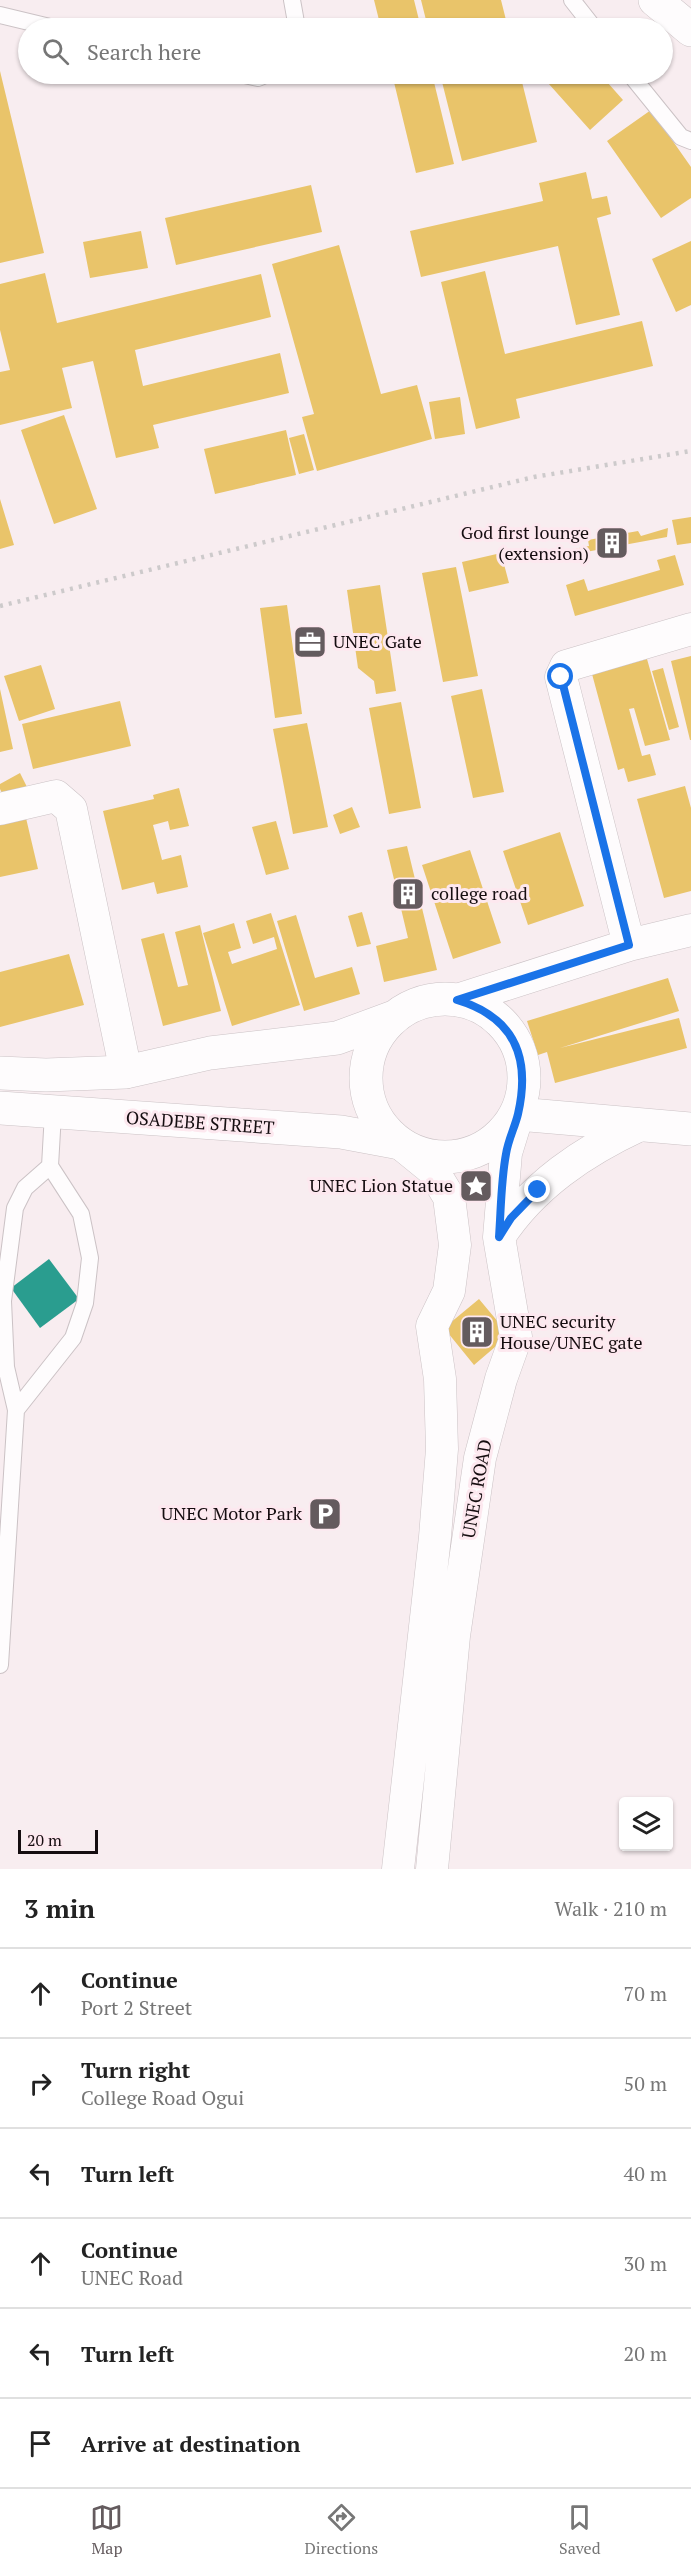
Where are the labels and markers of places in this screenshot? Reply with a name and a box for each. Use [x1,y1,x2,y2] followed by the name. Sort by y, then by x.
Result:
[461,520,589,565] place label: God first lounge (extension)
[594,525,630,561] building icon: God first lounge (extension)
[292,624,328,660] office icon: UNEC Gate
[333,629,422,653] place label: UNEC Gate
[390,876,426,912] building icon: college road
[431,881,528,905] place label: college road
[458,1168,494,1204] place icon: UNEC Lion Statue
[309,1173,453,1197] place label: UNEC Lion Statue
[500,1309,642,1354] place label: UNEC security House/UNEC gate
[459,1314,495,1350] building icon: UNEC security House/UNEC gate
[307,1496,343,1532] parking icon: UNEC Motor Park
[161,1501,303,1525] place label: UNEC Motor Park

